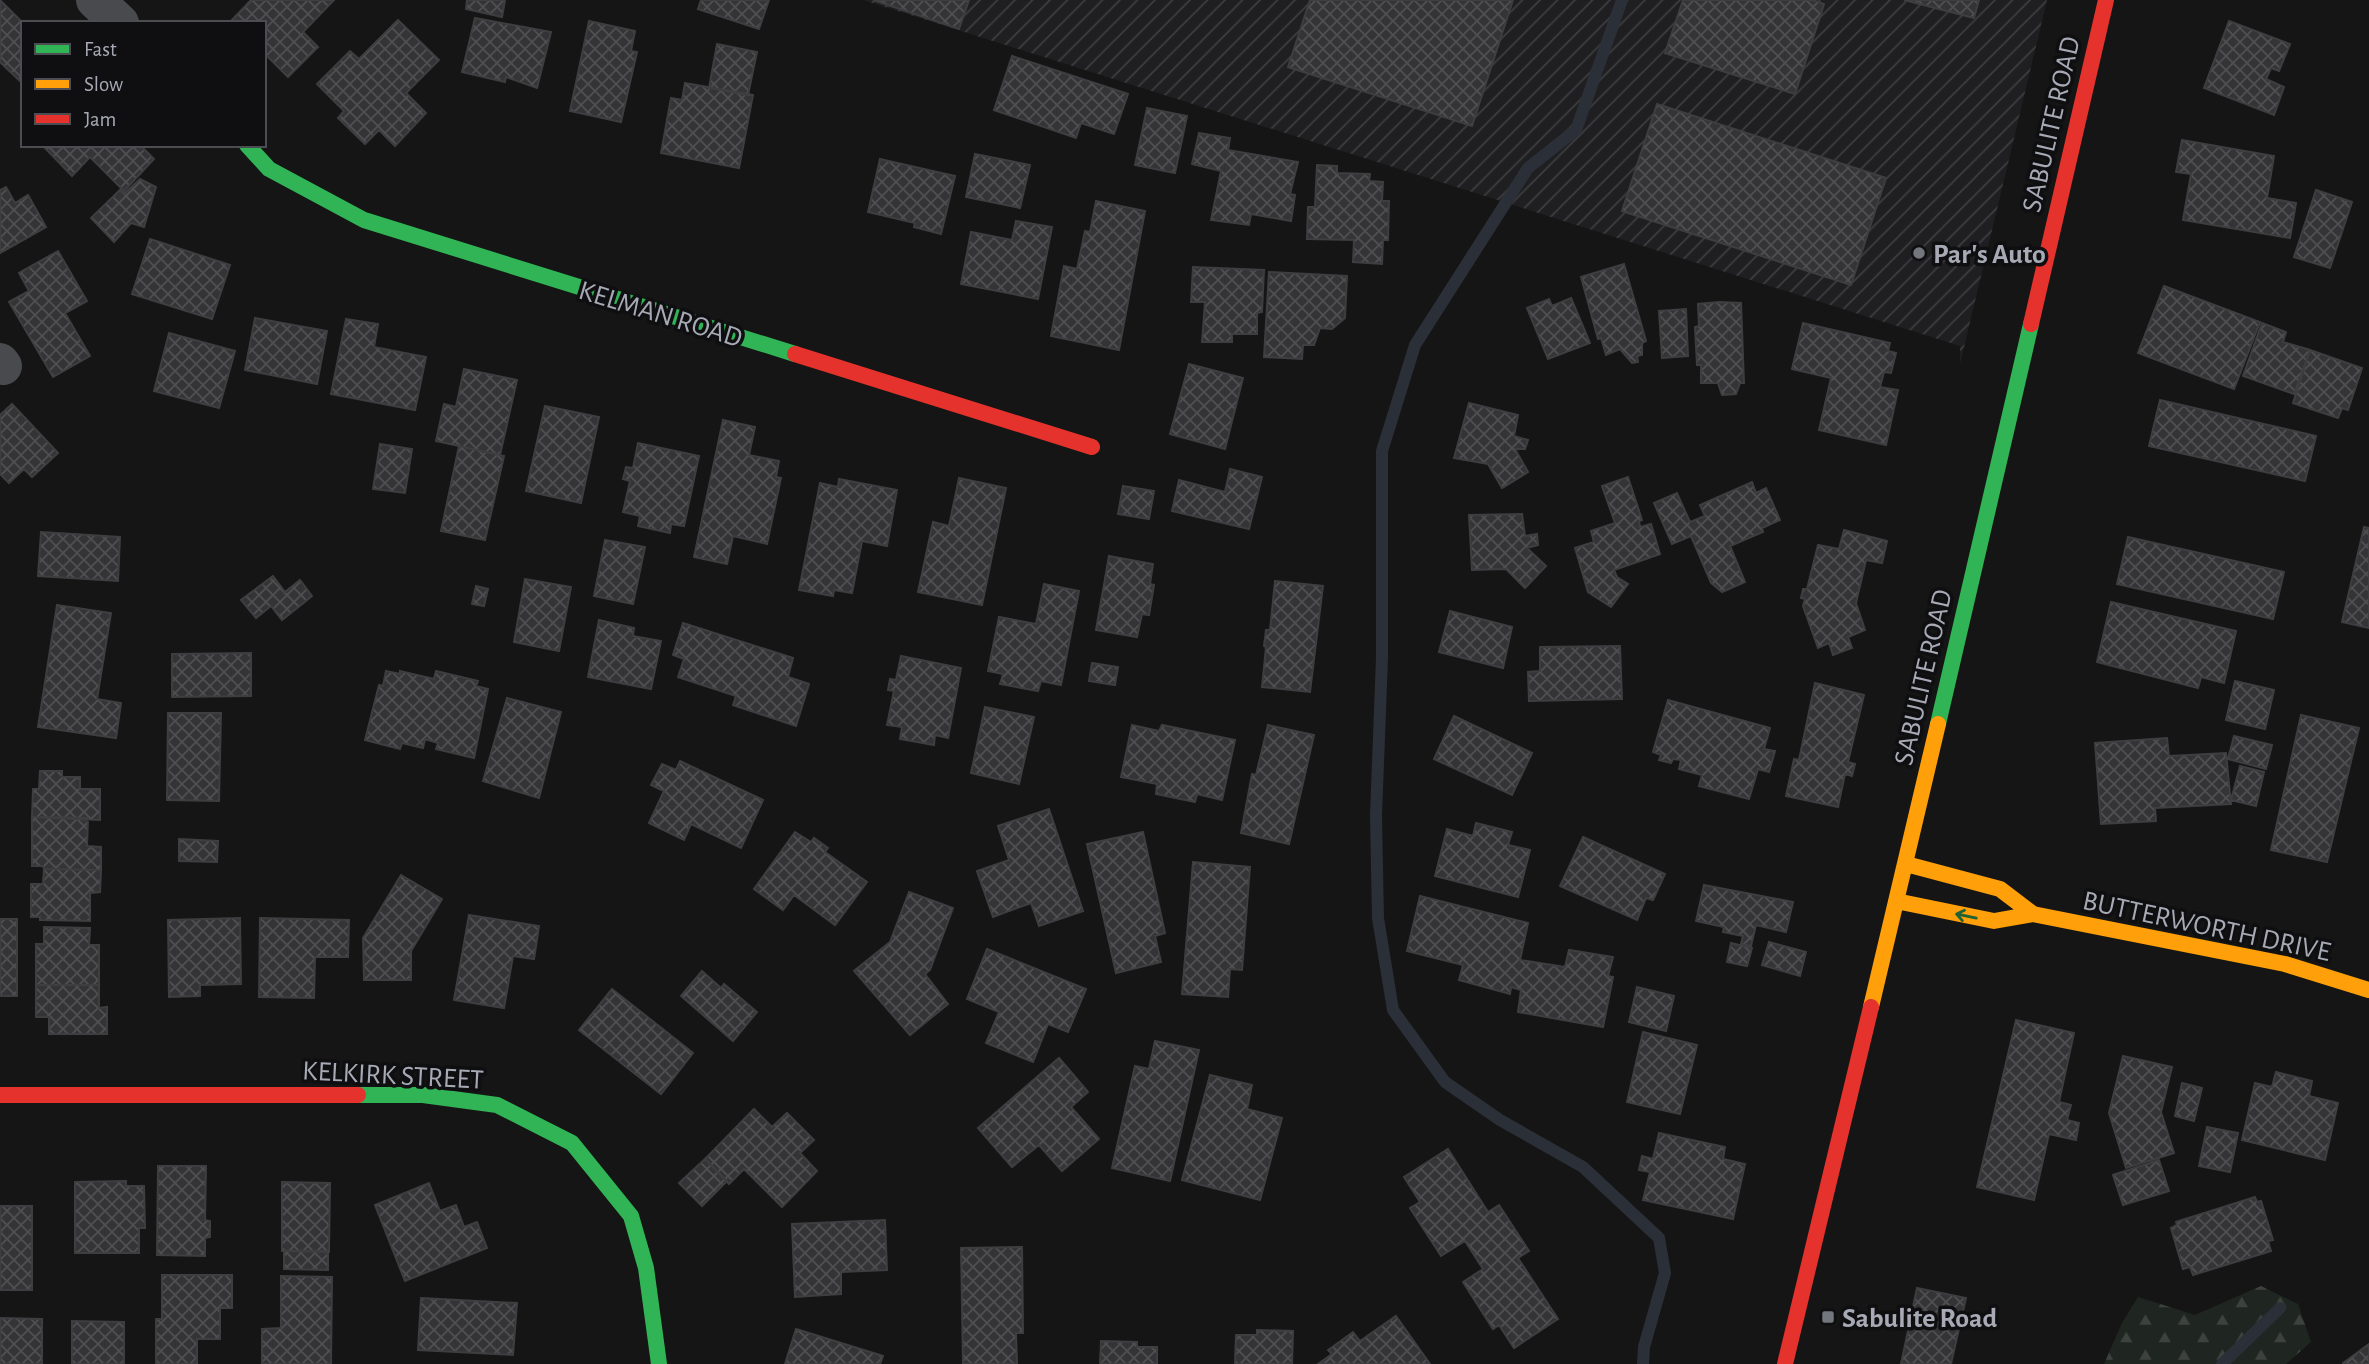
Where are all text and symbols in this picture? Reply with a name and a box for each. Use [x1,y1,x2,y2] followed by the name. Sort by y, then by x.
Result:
[21,21,266,147] legend
[2018,34,2086,215] street label: SABULITE ROAD
[84,39,117,60] text: Fast
[84,74,123,95] text: Slow
[84,109,116,130] text: Jam
[1933,241,2046,269] place label: Par's Auto
[1911,245,1927,261] marker: Par's Auto
[575,277,746,353] street label: KELMAN ROAD
[1890,587,1958,768] street label: SABULITE ROAD
[2080,887,2333,967] street label: BUTTERWORTH DRIVE
[1955,908,1978,922] one-way arrow
[302,1057,485,1095] street label: KELKIRK STREET
[1842,1305,1998,1333] place label: Sabulite Road
[1820,1309,1836,1325] marker: Sabulite Road

